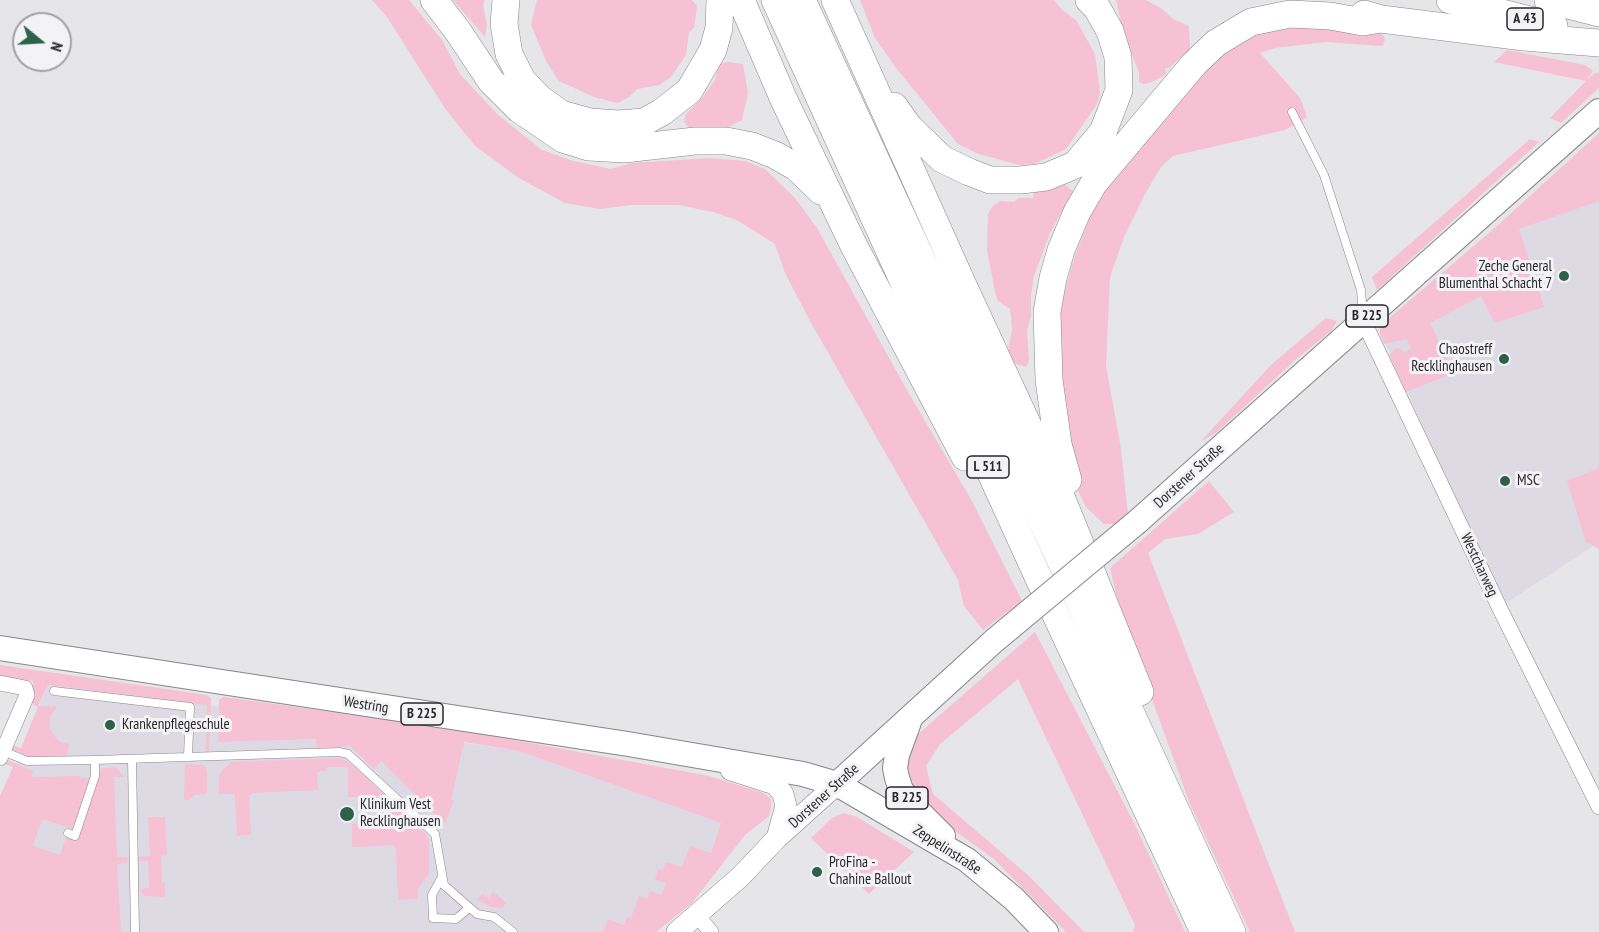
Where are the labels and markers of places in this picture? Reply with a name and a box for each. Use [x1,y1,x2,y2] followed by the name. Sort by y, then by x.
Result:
[1439,258,1552,293] place label: Zeche General Blumenthal Schacht 7
[1557,269,1571,283] marker: Zeche General Blumenthal Schacht 7
[1411,341,1492,376] place label: Chaostreff Recklinghausen
[1497,352,1511,366] marker: Chaostreff Recklinghausen
[1517,472,1540,490] place label: MSC
[1498,474,1512,488] marker: MSC
[122,716,230,734] place label: Krankenpflegeschule
[103,718,117,732] marker: Krankenpflegeschule
[360,796,441,831] place label: Klinikum Vest Recklinghausen
[338,805,356,823] marker: Klinikum Vest Recklinghausen
[829,854,911,889] place label: ProFina - Chahine Ballout
[810,865,824,879] marker: ProFina - Chahine Ballout

